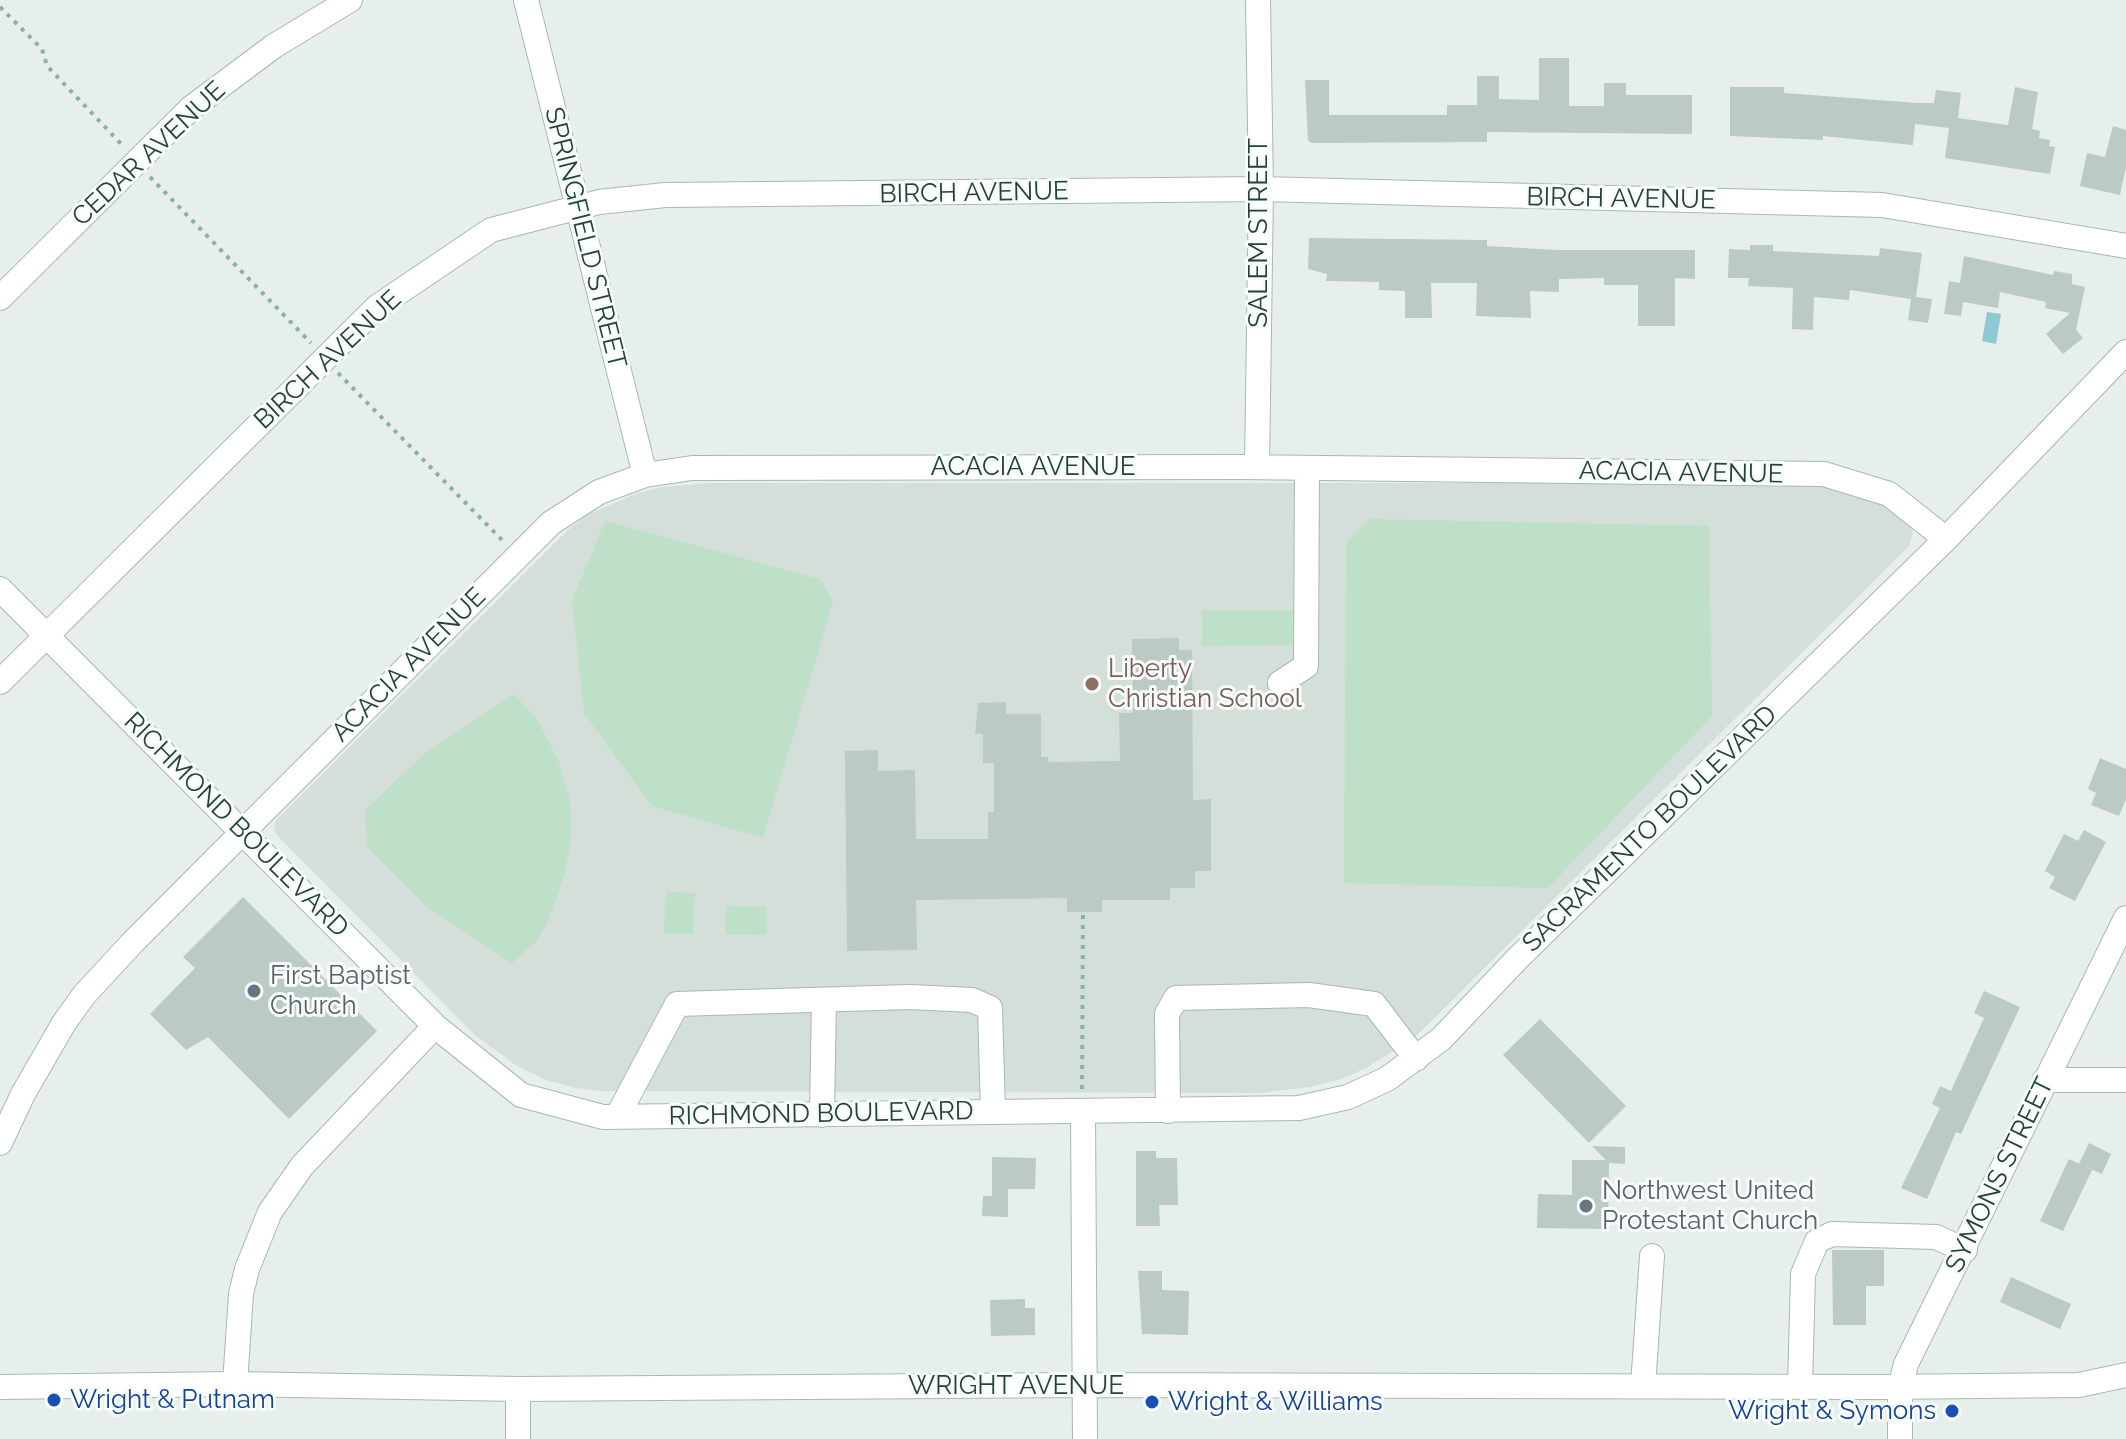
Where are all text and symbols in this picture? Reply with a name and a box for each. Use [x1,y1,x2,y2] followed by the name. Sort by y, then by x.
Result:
[66,75,232,233] street label: CEDAR AVENUE
[537,104,633,372] street label: SPRINGFIELD STREET
[1243,138,1275,328] street label: SALEM STREET
[879,176,1069,210] street label: BIRCH AVENUE
[1526,182,1716,216] street label: BIRCH AVENUE
[248,284,408,436] street label: BIRCH AVENUE
[931,451,1135,483] street label: ACACIA AVENUE
[1578,456,1784,490] street label: ACACIA AVENUE
[326,582,492,748] street label: ACACIA AVENUE
[1108,653,1302,714] place label: Liberty Christian School
[1083,675,1101,693] marker: Liberty Christian School
[1516,699,1784,959] street label: SACRAMENTO BOULEVARD
[117,706,355,944] street label: RICHMOND BOULEVARD
[270,960,411,1022] place label: First Baptist Church
[245,982,263,1000] marker: First Baptist Church
[1939,1072,2061,1278] street label: SYMONS STREET
[668,1096,974,1132] street label: RICHMOND BOULEVARD
[1602,1175,1818,1236] place label: Northwest United Protestant Church
[1577,1197,1595,1215] marker: Northwest United Protestant Church
[908,1370,1124,1402] street label: WRIGHT AVENUE
[70,1384,275,1416] place label: Wright & Putnam
[1168,1386,1383,1418] place label: Wright & Williams
[45,1391,63,1409] marker: Wright & Putnam
[1143,1393,1161,1411] marker: Wright & Williams
[1728,1395,1936,1427] place label: Wright & Symons
[1943,1402,1961,1420] marker: Wright & Symons

